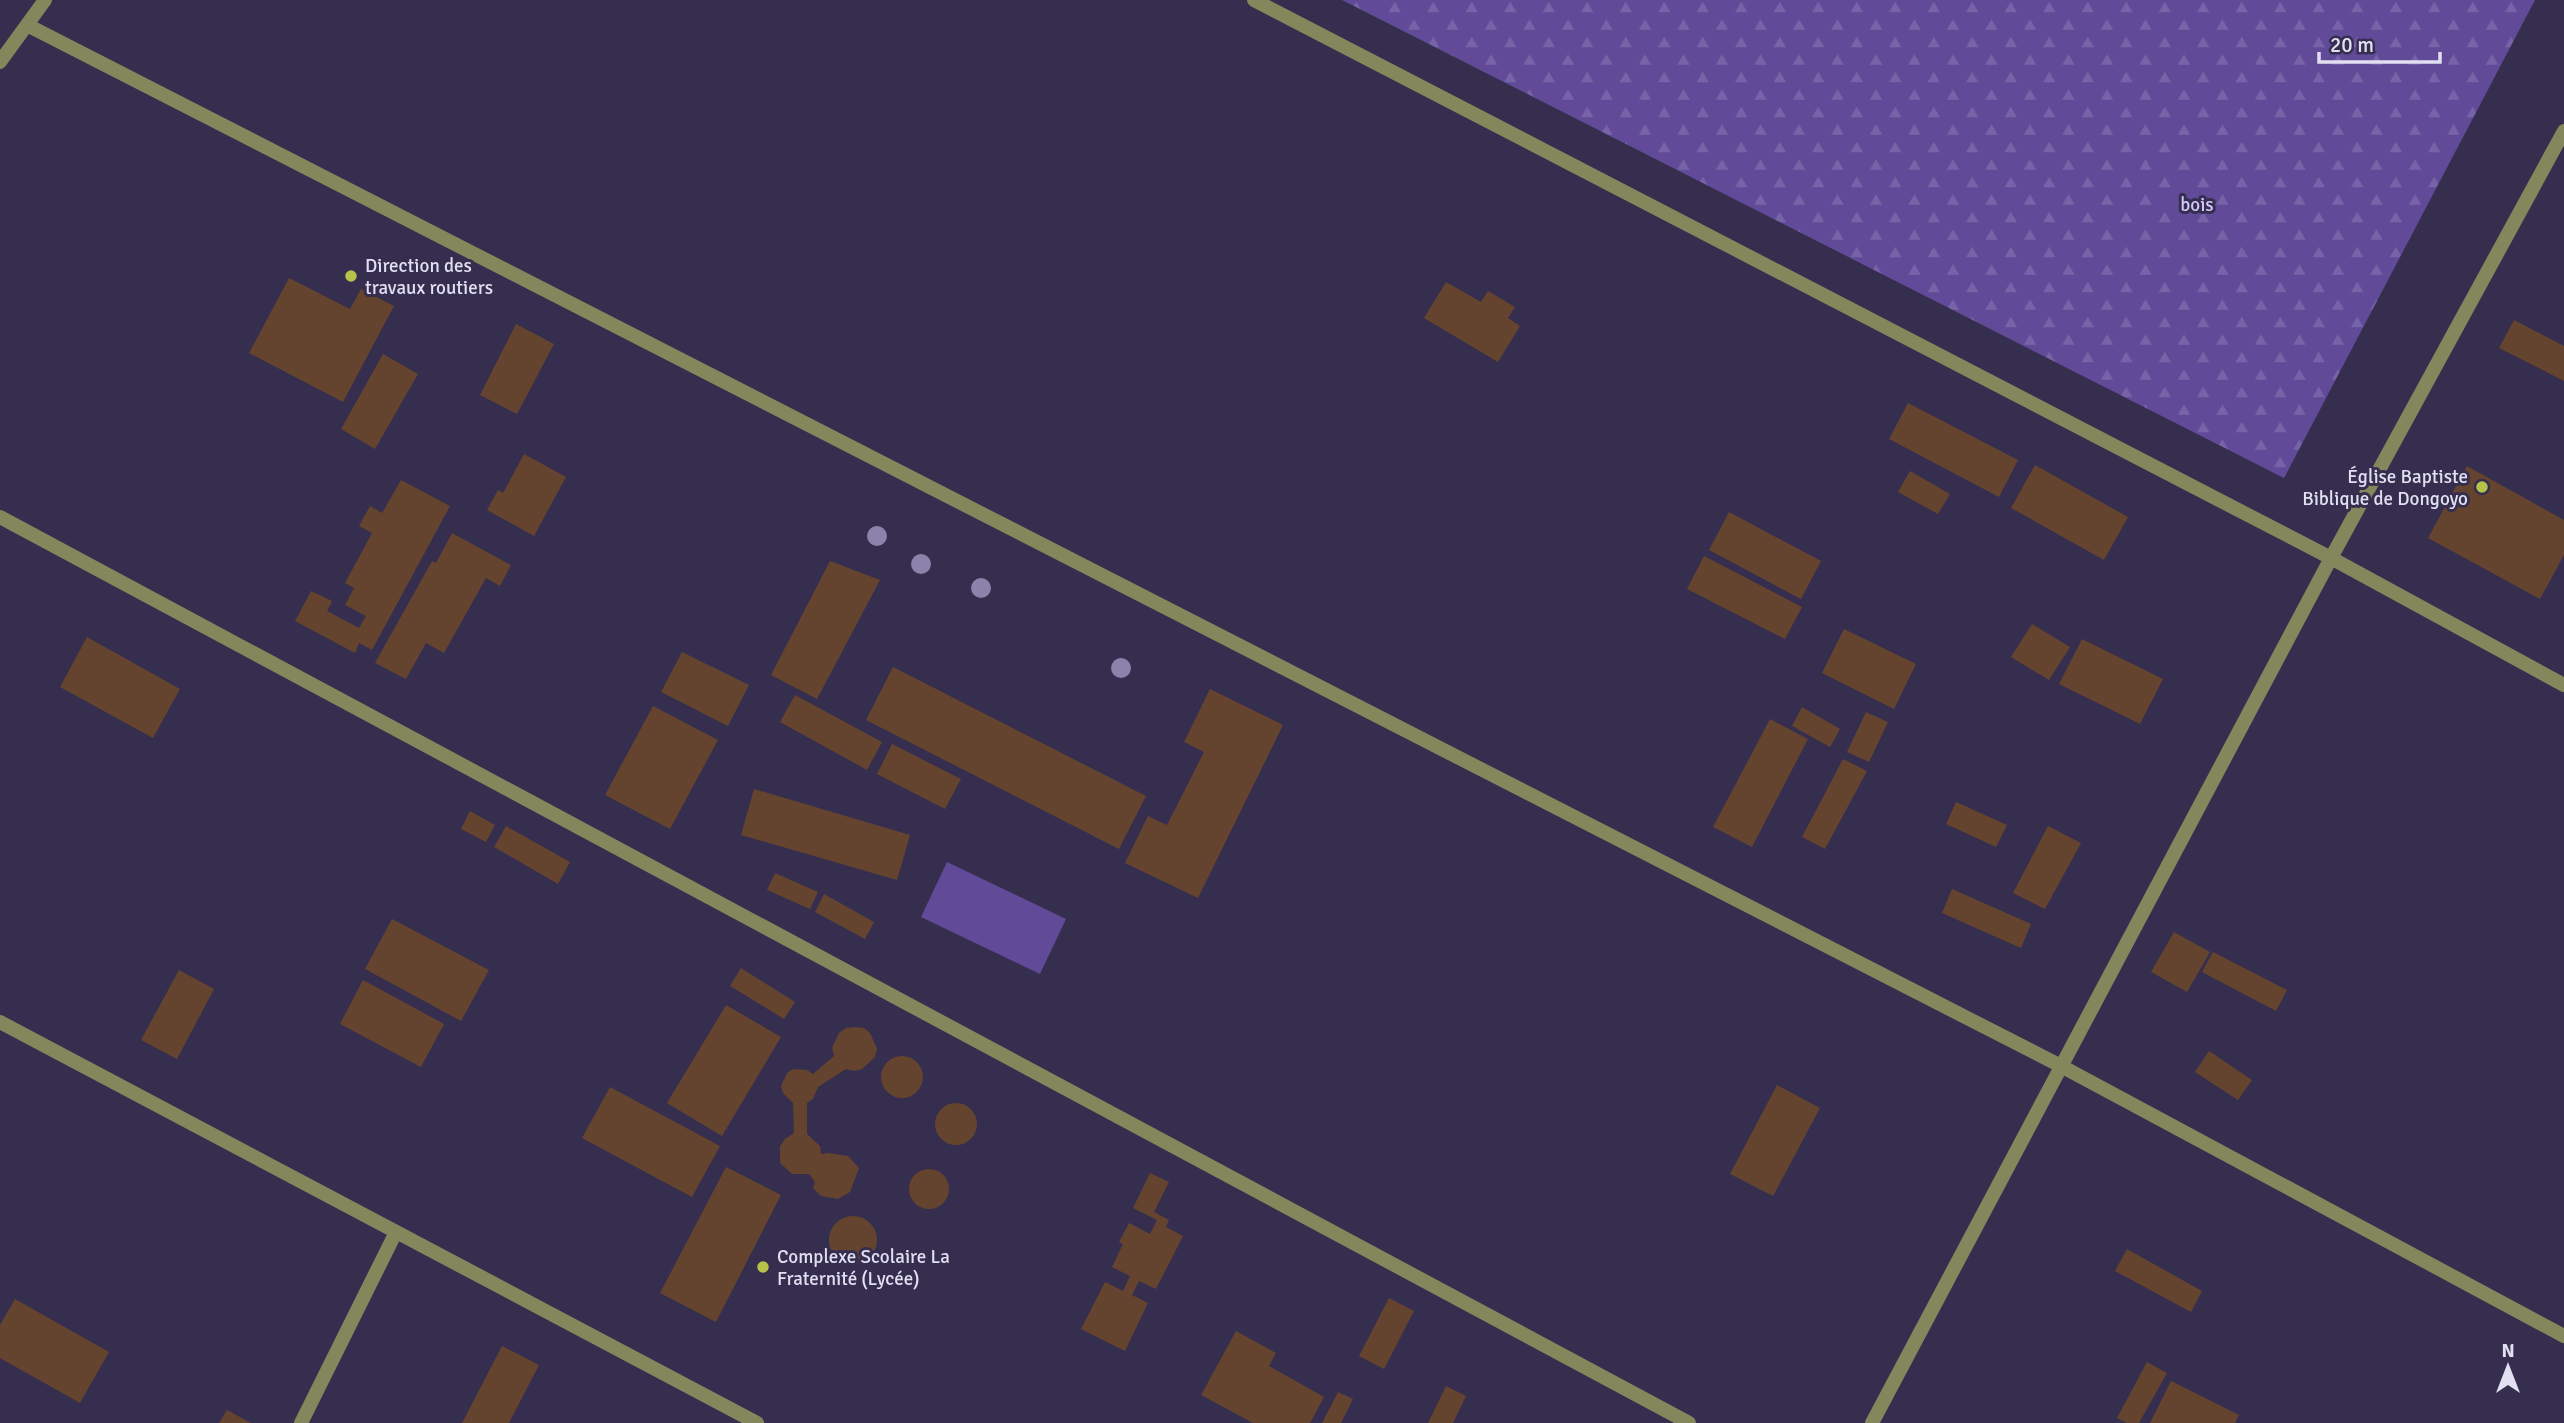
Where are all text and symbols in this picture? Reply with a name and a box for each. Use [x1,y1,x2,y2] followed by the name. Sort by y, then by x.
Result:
[2319,21,2440,65] scale bar
[2330,32,2374,58] text: 20 m
[2180,193,2214,217] park label: bois
[365,254,493,300] place label: Direction des travaux routiers
[343,268,359,284] marker: Direction des travaux routiers
[2302,465,2468,511] place label: Église Baptiste Biblique de Dongoyo
[2474,479,2490,495] marker: Église Baptiste Biblique de Dongoyo
[777,1245,950,1291] place label: Complexe Scolaire La Fraternité (Lycée)
[755,1259,771,1275] marker: Complexe Scolaire La Fraternité (Lycée)
[2473,1332,2543,1402] north arrow
[2501,1339,2515,1363] text: N

